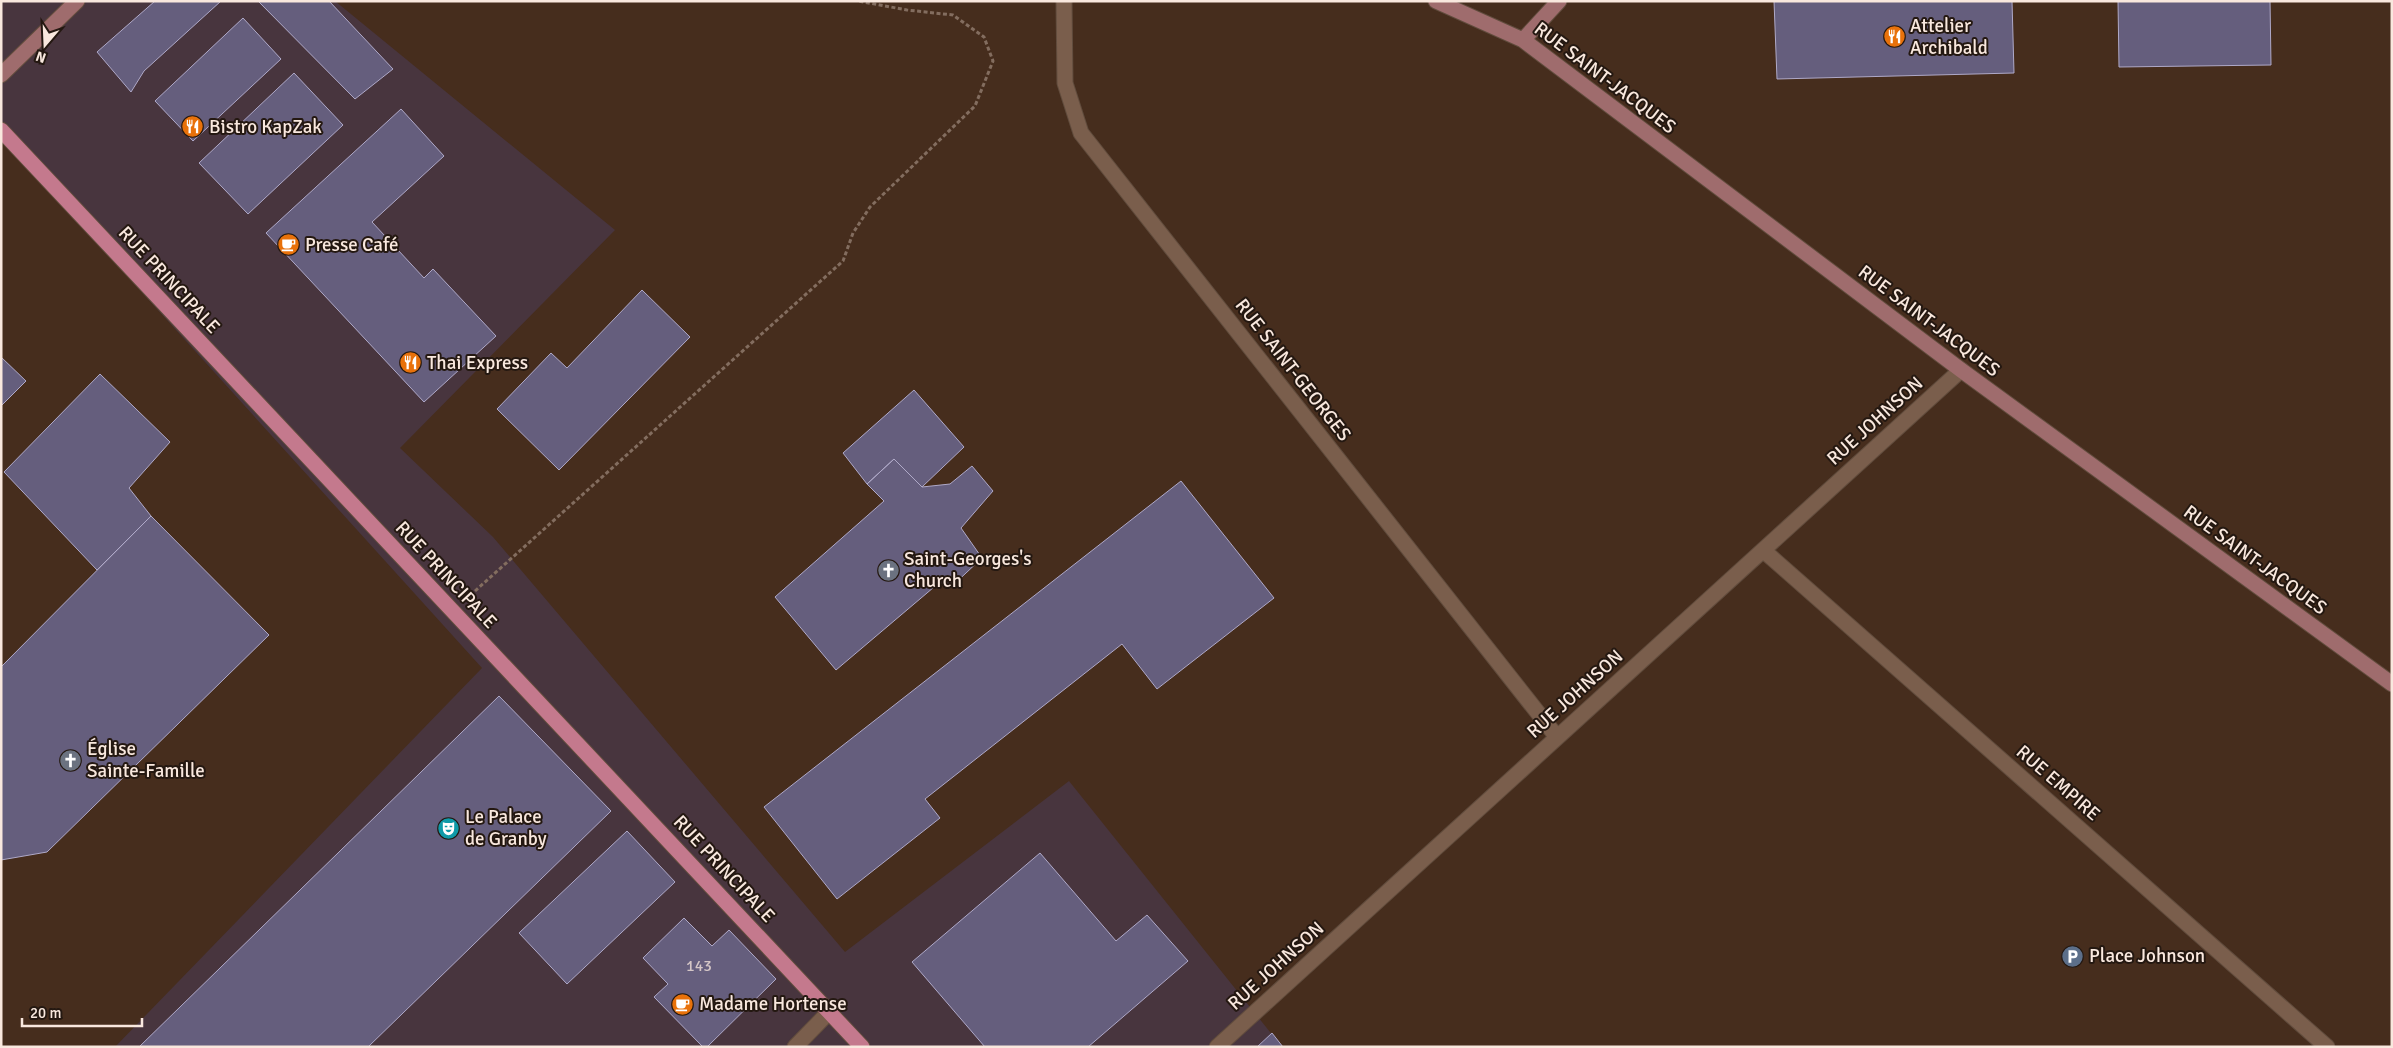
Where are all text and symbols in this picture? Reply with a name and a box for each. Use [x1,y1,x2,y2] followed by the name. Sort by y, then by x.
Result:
[1910,14,1988,60] place label: Attelier Archibald
[1529,17,1681,139] street label: RUE SAINT-JACQUES
[20,20,70,70] north arrow
[1882,25,1906,49] restaurant icon: Attelier Archibald
[34,47,48,66] text: N
[181,115,205,139] restaurant icon: Bistro KapZak
[209,115,322,139] place label: Bistro KapZak
[113,221,225,339] street label: RUE PRINCIPALE
[277,233,301,257] cafe icon: Presse Café
[305,233,399,257] place label: Presse Café
[1853,260,2005,382] street label: RUE SAINT-JACQUES
[1230,294,1356,446] street label: RUE SAINT-GEORGES
[399,351,423,375] restaurant icon: Thai Express
[427,351,528,375] place label: Thai Express
[1822,372,1928,470] street label: RUE JOHNSON
[2179,500,2331,620] street label: RUE SAINT-JACQUES
[390,516,502,634] street label: RUE PRINCIPALE
[904,547,1032,593] place label: Saint-Georges's Church
[876,558,900,582] church icon: Saint-Georges's Church
[1522,645,1628,743] street label: RUE JOHNSON
[87,737,205,783] place label: Église Sainte-Famille
[2011,740,2105,826] street label: RUE EMPIRE
[59,748,83,772] church icon: Église Sainte-Famille
[465,805,547,851] place label: Le Palace de Granby
[668,810,780,928] street label: RUE PRINCIPALE
[437,816,461,840] theatre icon: Le Palace de Granby
[1223,917,1329,1015] street label: RUE JOHNSON
[2061,944,2085,968] parking icon: Place Johnson
[2089,944,2205,968] place label: Place Johnson
[686,956,712,976] house number: 143
[671,992,695,1016] cafe icon: Madame Hortense
[699,992,847,1016] place label: Madame Hortense
[22,996,142,1028] scale bar
[30,1004,61,1022] text: 20 m

